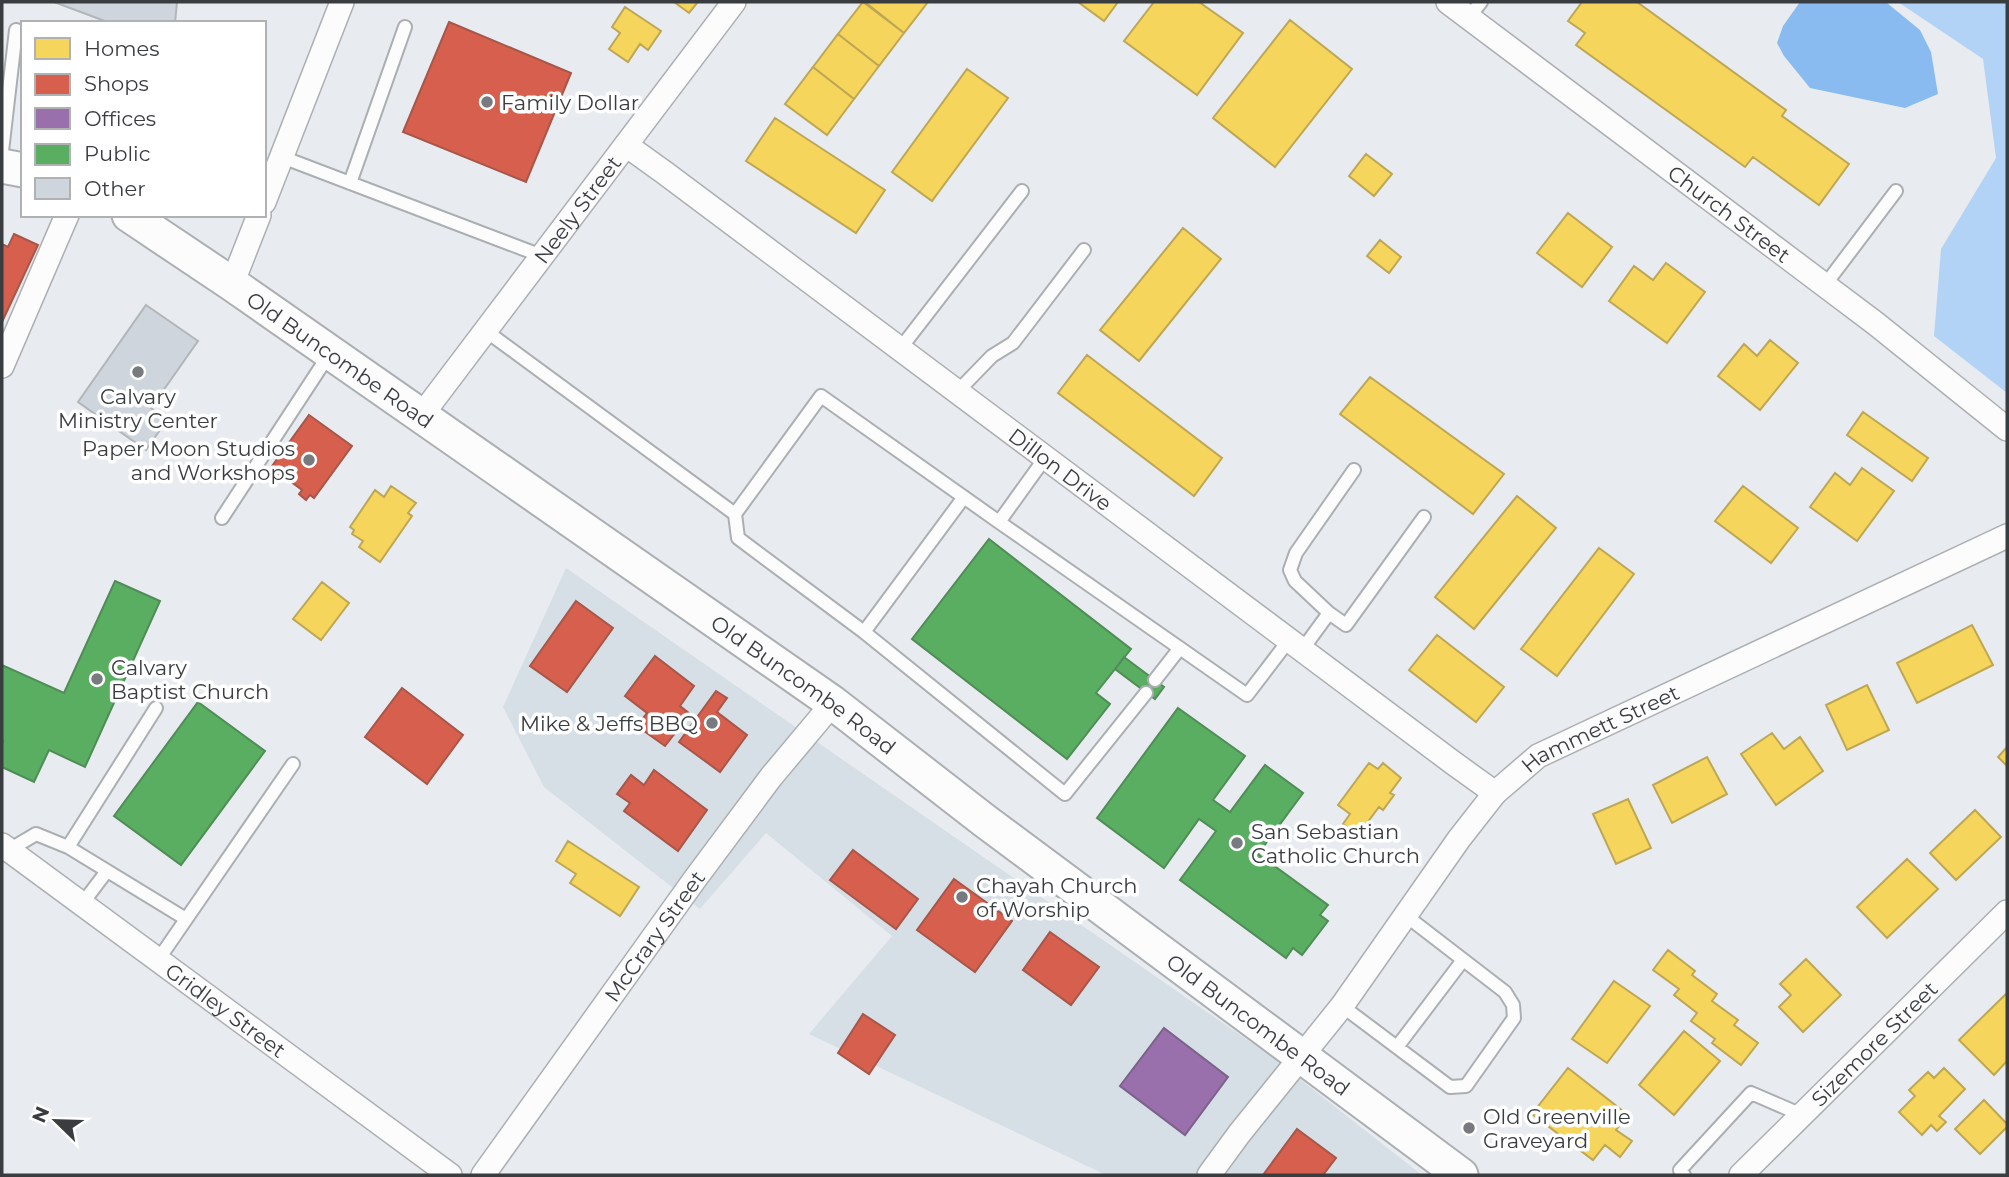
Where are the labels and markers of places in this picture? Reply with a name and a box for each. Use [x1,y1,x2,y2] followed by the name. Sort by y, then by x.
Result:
[501,90,639,115] place label: Family Dollar
[479,94,495,110] marker: Family Dollar
[130,364,146,380] marker: Calvary Ministry Center
[58,384,218,433] place label: Calvary Ministry Center
[82,436,295,485] place label: Paper Moon Studios and Workshops
[301,452,317,468] marker: Paper Moon Studios and Workshops
[111,655,269,704] place label: Calvary Baptist Church
[89,671,105,687] marker: Calvary Baptist Church
[520,711,698,736] place label: Mike & Jeffs BBQ
[704,715,720,731] marker: Mike & Jeffs BBQ
[1251,819,1420,868] place label: San Sebastian Catholic Church
[1229,835,1245,851] marker: San Sebastian Catholic Church
[976,873,1137,922] place label: Chayah Church of Worship
[954,889,970,905] marker: Chayah Church of Worship
[1483,1104,1631,1153] place label: Old Greenville Graveyard
[1461,1120,1477,1136] marker: Old Greenville Graveyard

